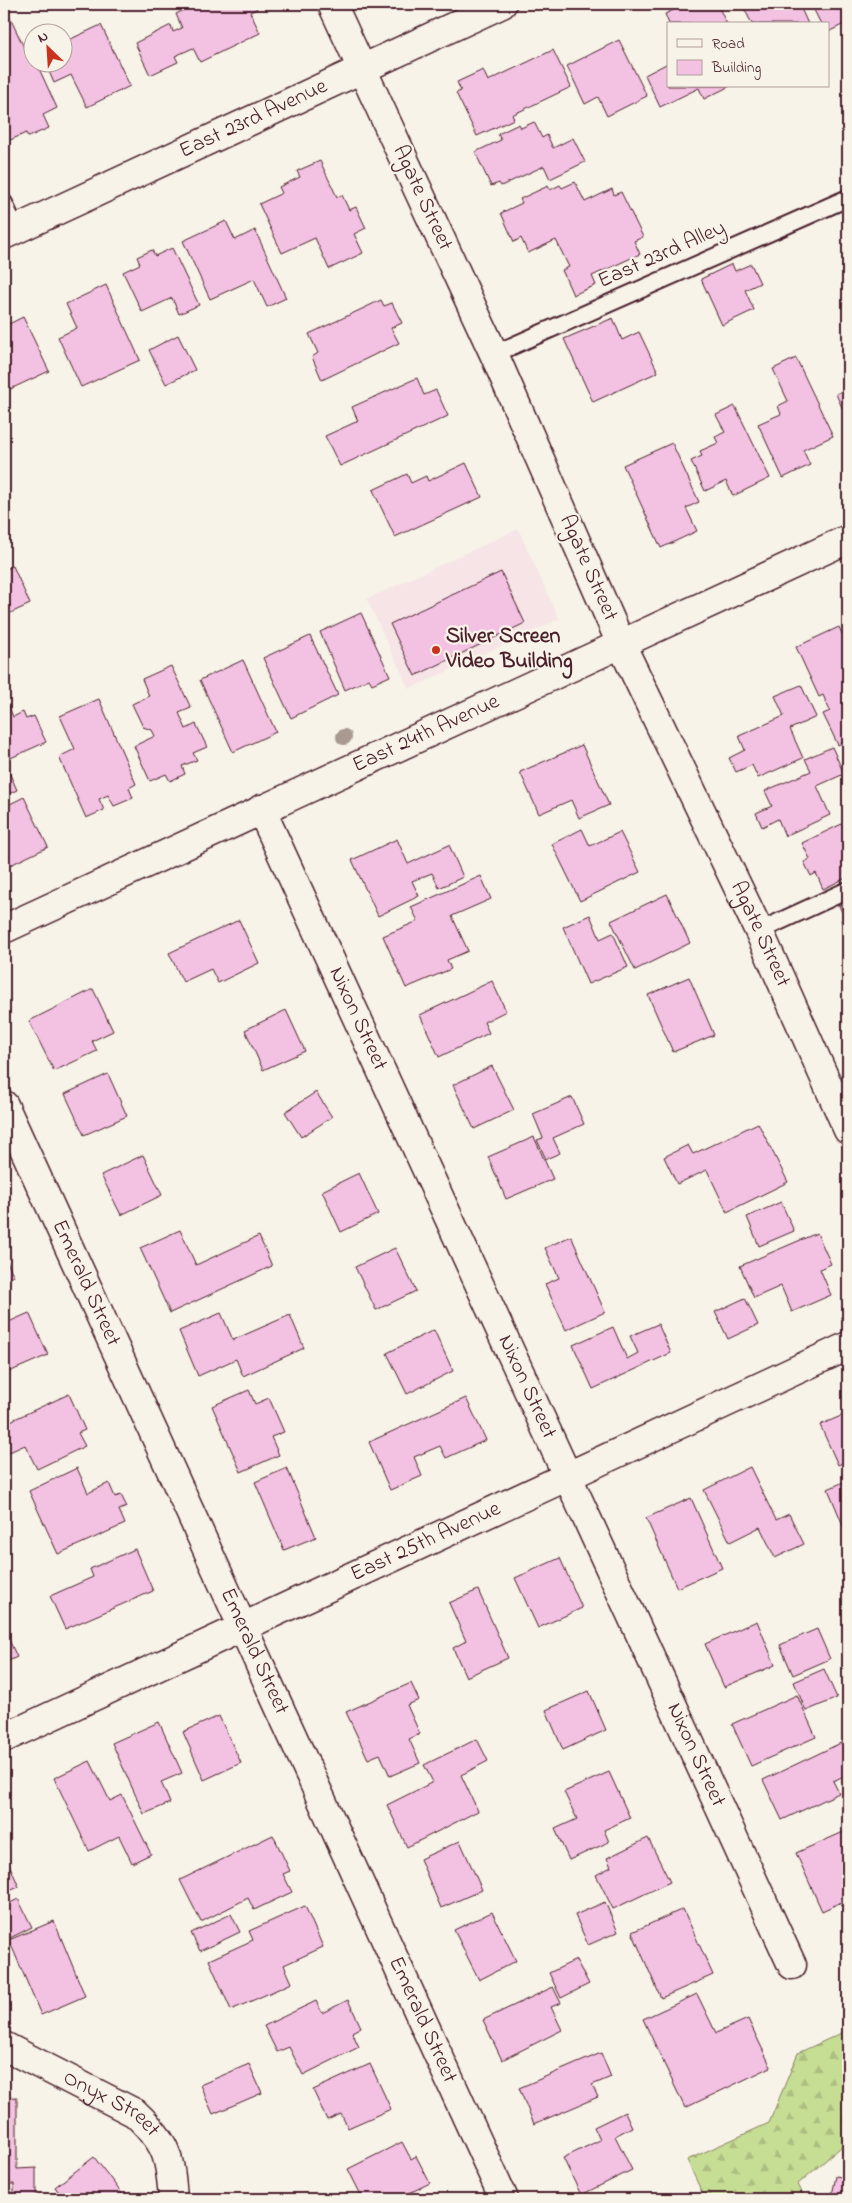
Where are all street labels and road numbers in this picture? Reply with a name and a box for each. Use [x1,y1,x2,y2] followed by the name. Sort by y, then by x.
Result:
[174,71,333,167] street label: East 23rd Avenue
[383,140,461,257] street label: Agate Street
[593,213,732,298] street label: East 23rd Alley
[549,510,626,627] street label: Agate Street
[347,686,505,782] street label: East 24th Avenue
[721,876,798,993] street label: Agate Street
[320,962,395,1077] street label: Nixon Street
[43,1215,129,1352] street label: Emerald Street
[489,1330,564,1445] street label: Nixon Street
[345,1493,506,1591] street label: East 25th Avenue
[211,1583,297,1721] street label: Emerald Street
[658,1698,734,1813] street label: Nixon Street
[379,1951,465,2089] street label: Emerald Street
[57,2063,168,2145] street label: Onyx Street

